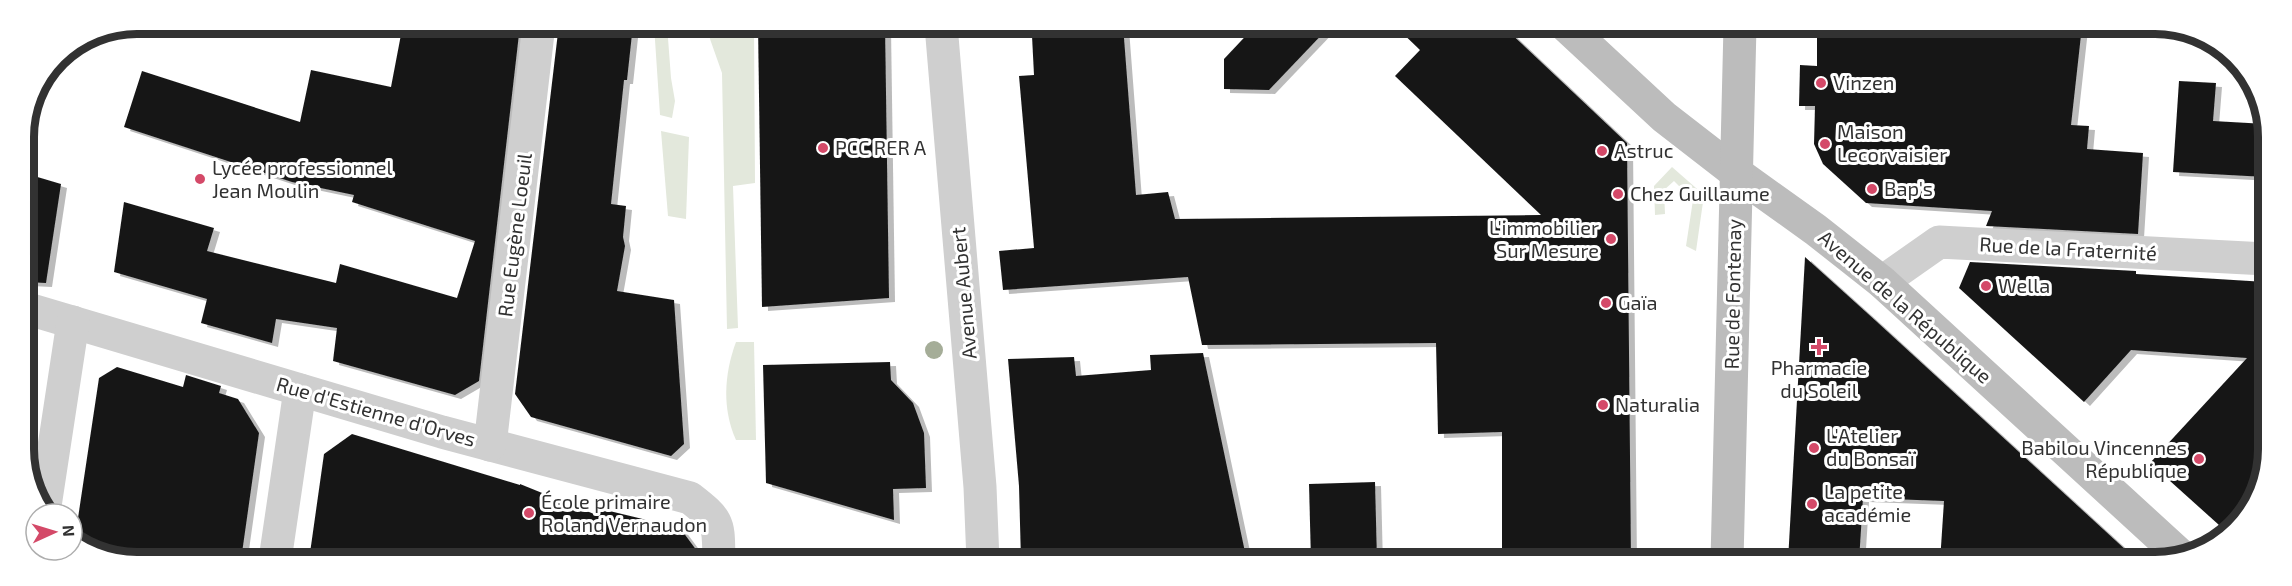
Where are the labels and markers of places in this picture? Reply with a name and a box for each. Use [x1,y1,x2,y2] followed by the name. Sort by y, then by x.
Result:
[1833,70,1894,94] place label: Vinzen
[1814,76,1828,90] marker: Vinzen
[1837,119,1947,166] place label: Maison Lecorvaisier
[835,135,927,159] place label: PCC RER A
[1818,137,1832,151] marker: Maison Lecorvaisier
[1614,138,1674,162] place label: Astruc
[816,141,830,155] marker: PCC RER A
[1595,144,1609,158] marker: Astruc
[212,155,392,202] place label: Lycée professionnel Jean Moulin
[193,172,207,186] marker: Lycée professionnel Jean Moulin
[1884,176,1933,200] place label: Bap's
[1630,181,1770,205] place label: Chez Guillaume
[1865,182,1879,196] marker: Bap's
[1611,187,1625,201] marker: Chez Guillaume
[1489,215,1599,262] place label: L'immobilier Sur Mesure
[1604,232,1618,246] marker: L'immobilier Sur Mesure
[1998,273,2050,297] place label: Wella
[1979,279,1993,293] marker: Wella
[1618,290,1658,314] place label: Gaïa
[1599,296,1613,310] marker: Gaïa
[1812,340,1826,354] marker: Pharmacie du Soleil
[1771,355,1867,402] place label: Pharmacie du Soleil
[1615,392,1700,416] place label: Naturalia
[1596,398,1610,412] marker: Naturalia
[1826,423,1916,470] place label: L'Atelier du Bonsaï
[2021,435,2187,482] place label: Babilou Vincennes République
[1807,441,1821,455] marker: L'Atelier du Bonsaï
[2192,452,2206,466] marker: Babilou Vincennes République
[1824,479,1911,526] place label: La petite académie
[541,489,707,536] place label: École primaire Roland Vernaudon
[1805,497,1819,511] marker: La petite académie
[522,506,536,520] marker: École primaire Roland Vernaudon

